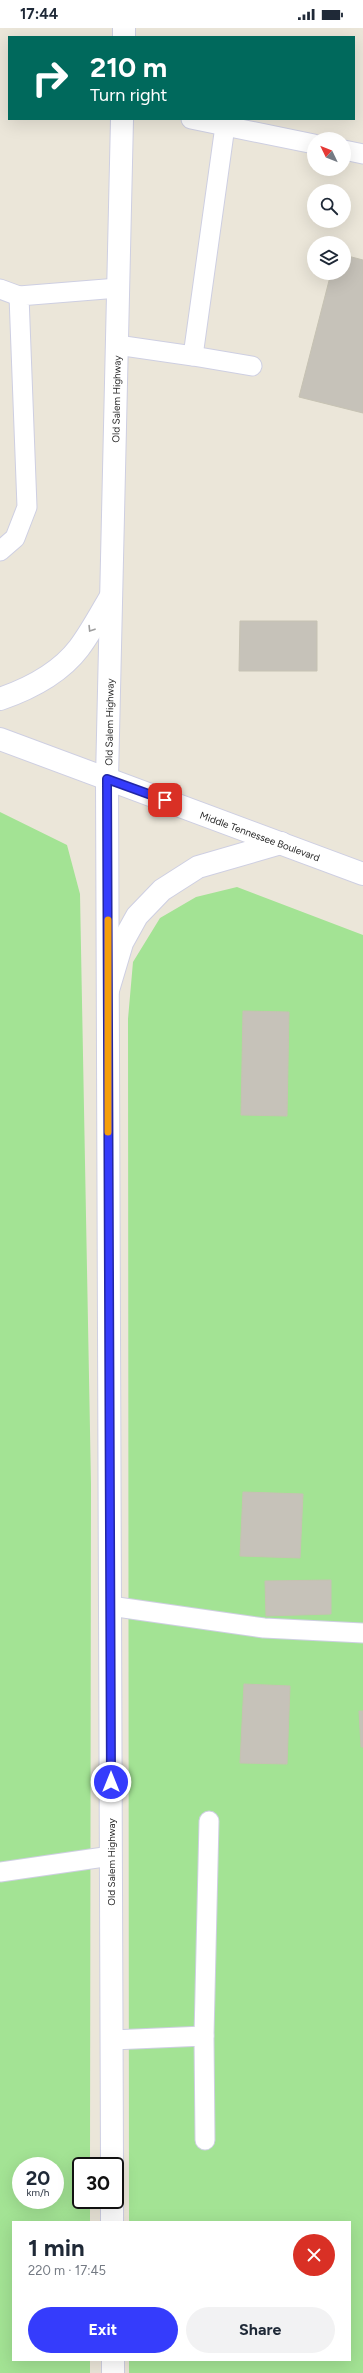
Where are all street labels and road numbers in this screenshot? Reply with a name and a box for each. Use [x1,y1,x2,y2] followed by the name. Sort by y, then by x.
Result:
[109,354,124,443] street label: Old Salem Highway
[102,677,117,766] street label: Old Salem Highway
[198,809,322,864] street label: Middle Tennessee Boulevard
[105,1818,118,1906] street label: Old Salem Highway

